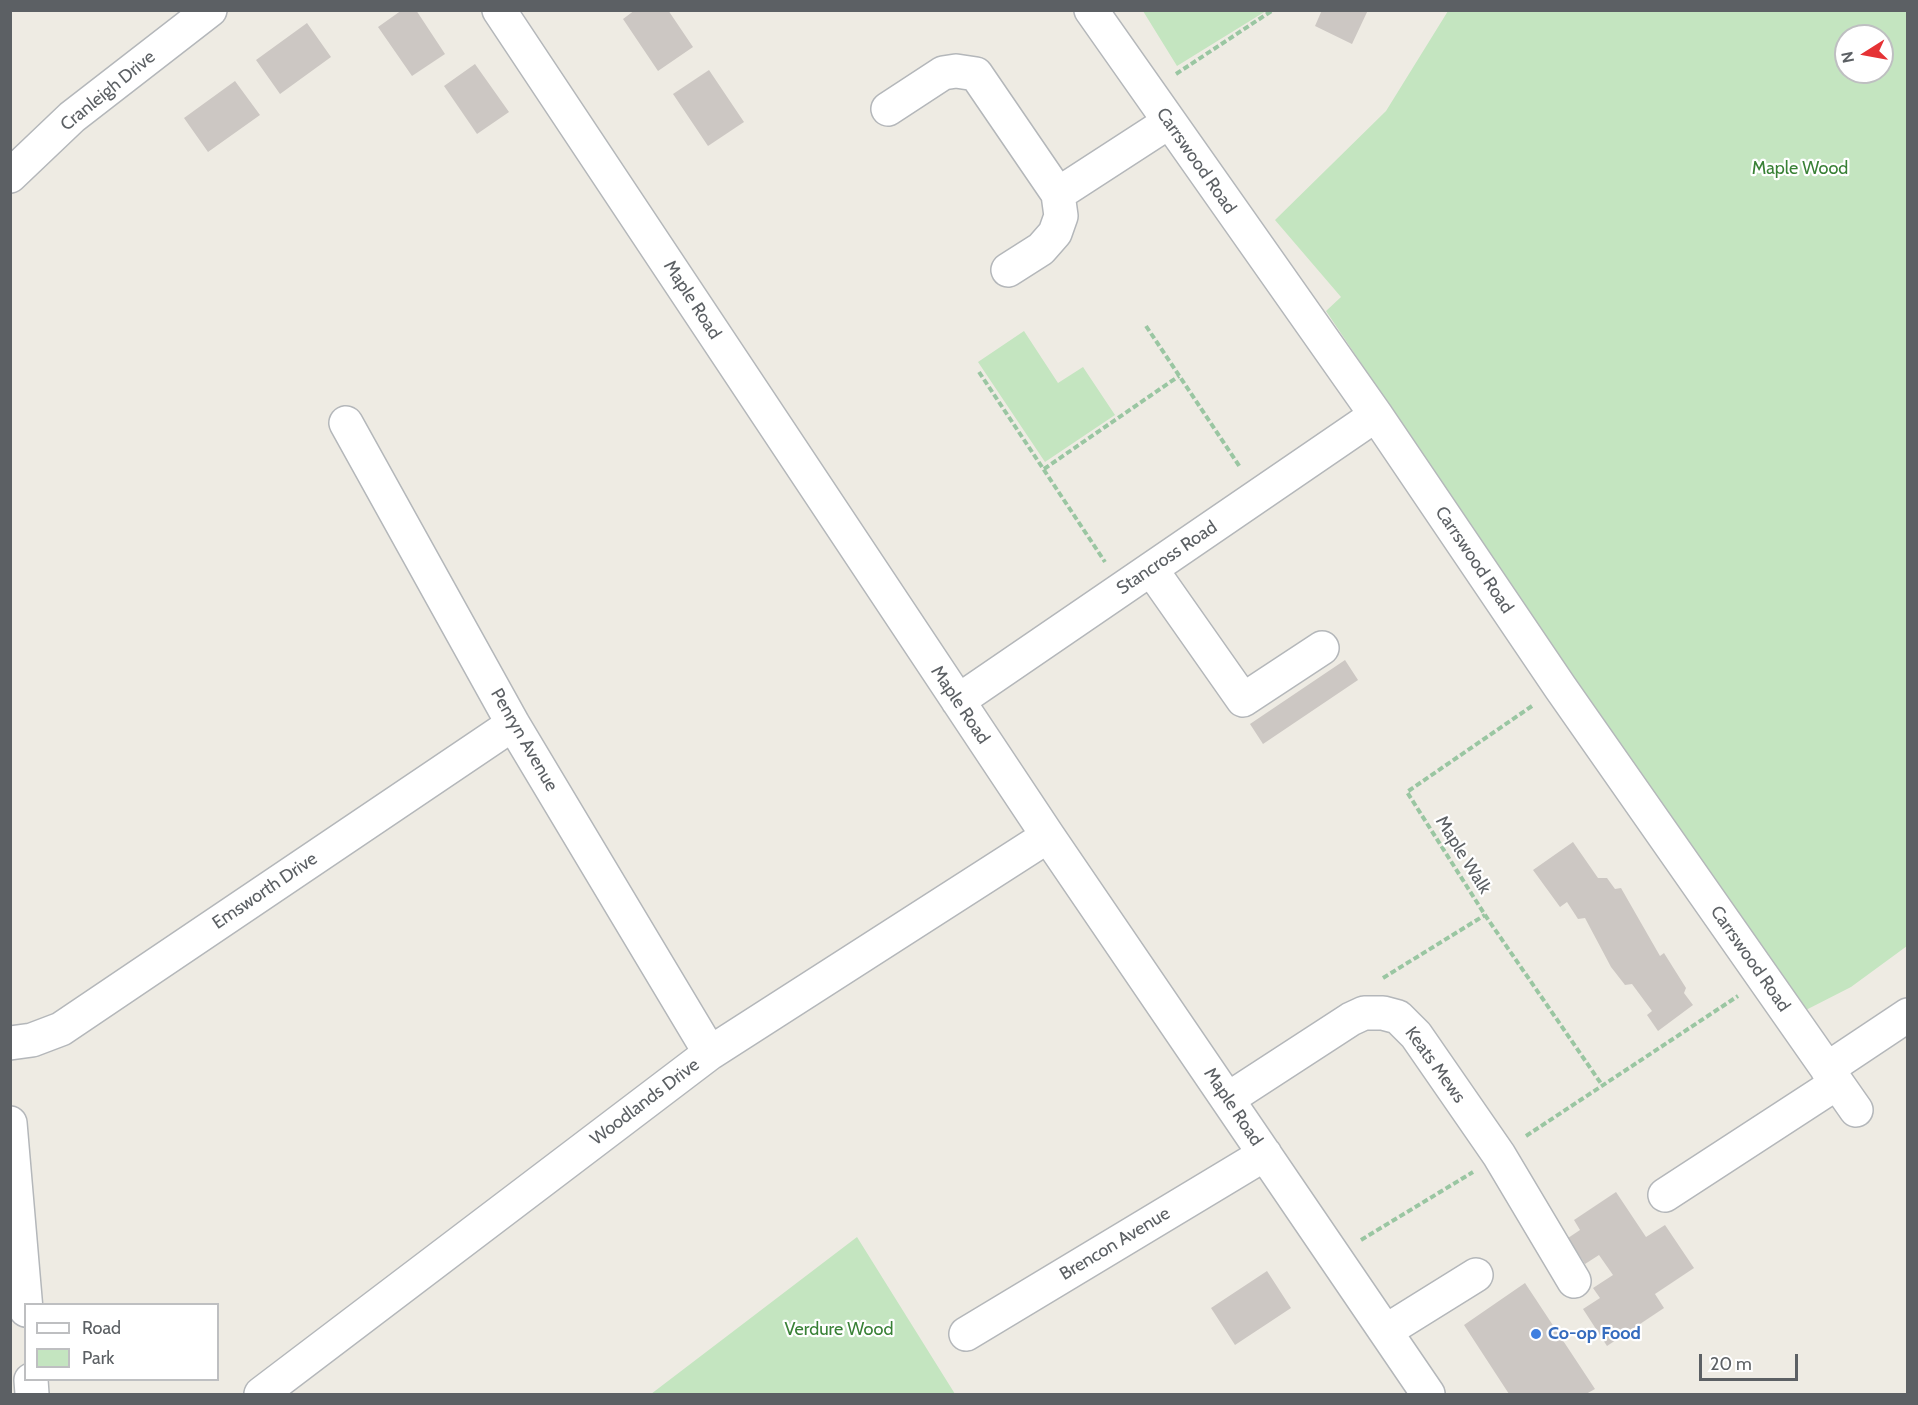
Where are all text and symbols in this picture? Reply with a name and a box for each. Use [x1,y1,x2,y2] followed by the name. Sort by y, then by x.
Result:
[1834,24,1894,84] north arrow
[56,46,160,136] street label: Cranleigh Drive
[1837,50,1858,65] text: N
[1151,104,1241,218] street label: Carrswood Road
[1752,158,1848,180] park label: Maple Wood
[659,257,725,343] street label: Maple Road
[1430,502,1518,618] street label: Carrswood Road
[1113,516,1221,600] street label: Stancross Road
[926,662,994,748] street label: Maple Road
[486,685,562,795] street label: Penryn Avenue
[1431,812,1495,898] street label: Maple Walk
[208,848,322,934] street label: Emsworth Drive
[1705,902,1795,1016] street label: Carrswood Road
[1400,1023,1470,1107] street label: Keats Mews
[586,1054,704,1150] street label: Woodlands Drive
[1199,1064,1267,1150] street label: Maple Road
[1056,1203,1174,1285] street label: Brencon Avenue
[24,1303,219,1381] legend
[82,1317,121,1339] text: Road
[785,1319,893,1341] park label: Verdure Wood
[1548,1323,1641,1345] place label: Co-op Food
[1529,1327,1543,1341] marker: Co-op Food
[1702,1342,1801,1380] scale bar
[82,1347,114,1369] text: Park
[1710,1353,1752,1375] text: 20 m

